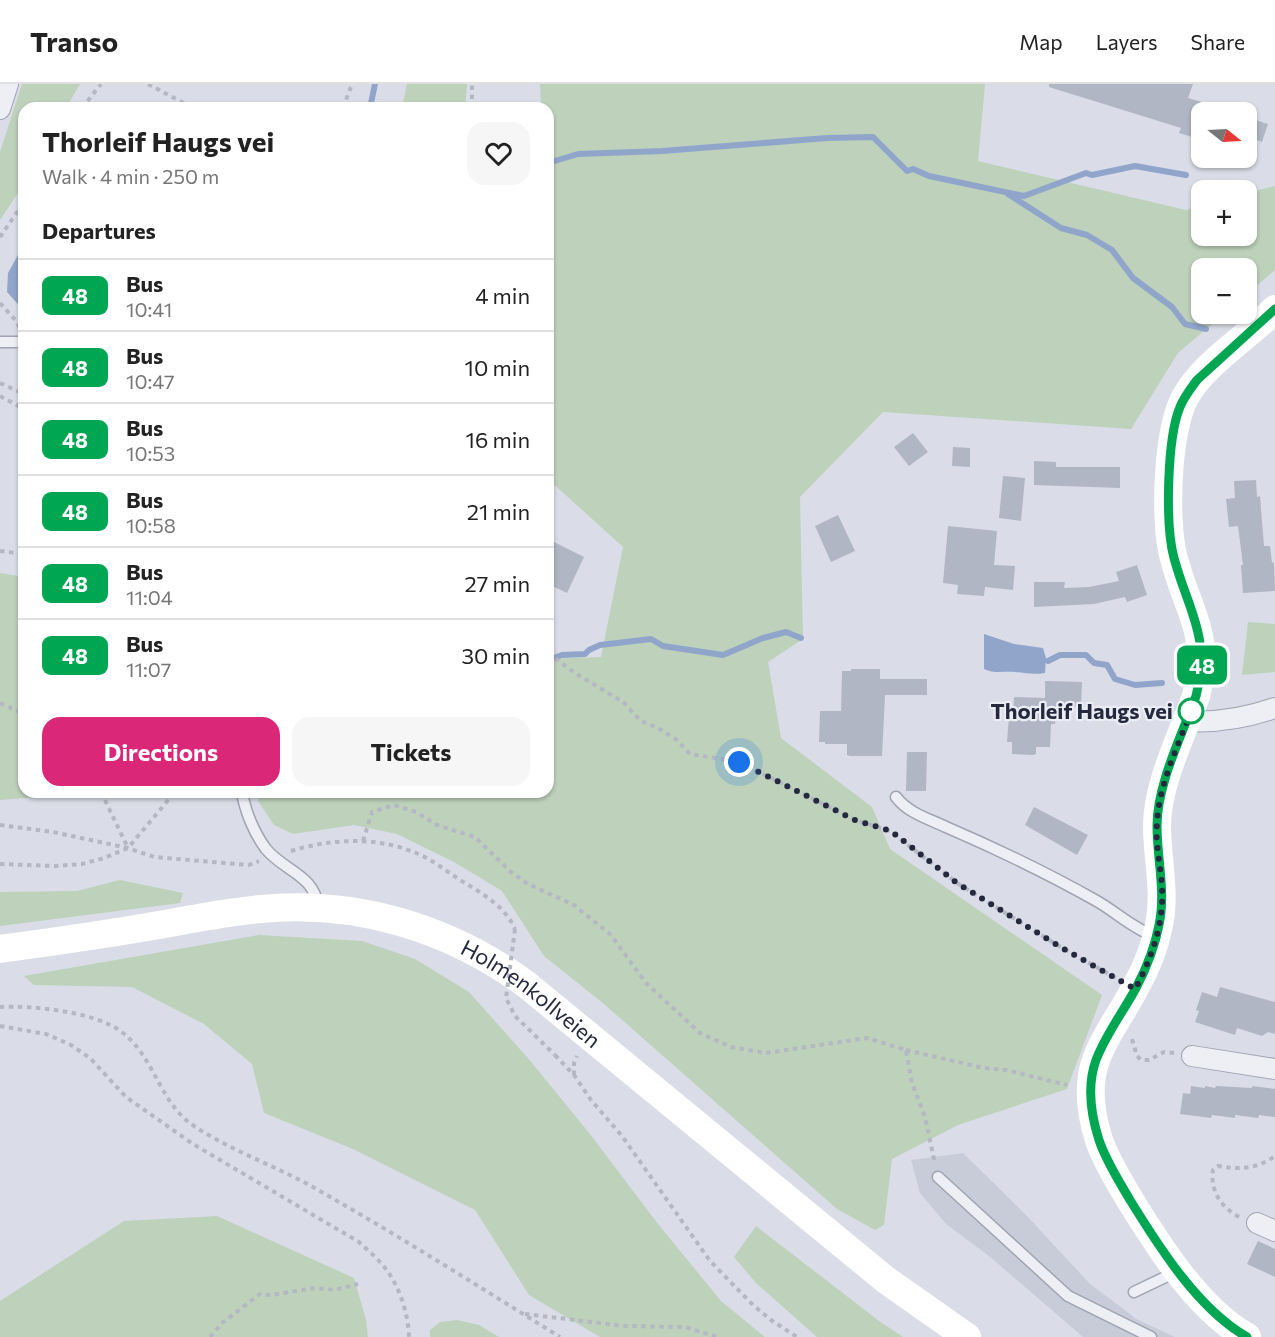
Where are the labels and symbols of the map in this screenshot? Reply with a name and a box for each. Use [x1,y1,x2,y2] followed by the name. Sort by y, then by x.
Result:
[1191,102,1257,168] north arrow
[1175,646,1229,684] line badge: 48
[991,697,1173,724] place label: Thorleif Haugs vei
[1178,698,1204,724] marker: Thorleif Haugs vei
[724,747,754,777] your location
[457,933,607,1053] street label: Holmenkollveien

